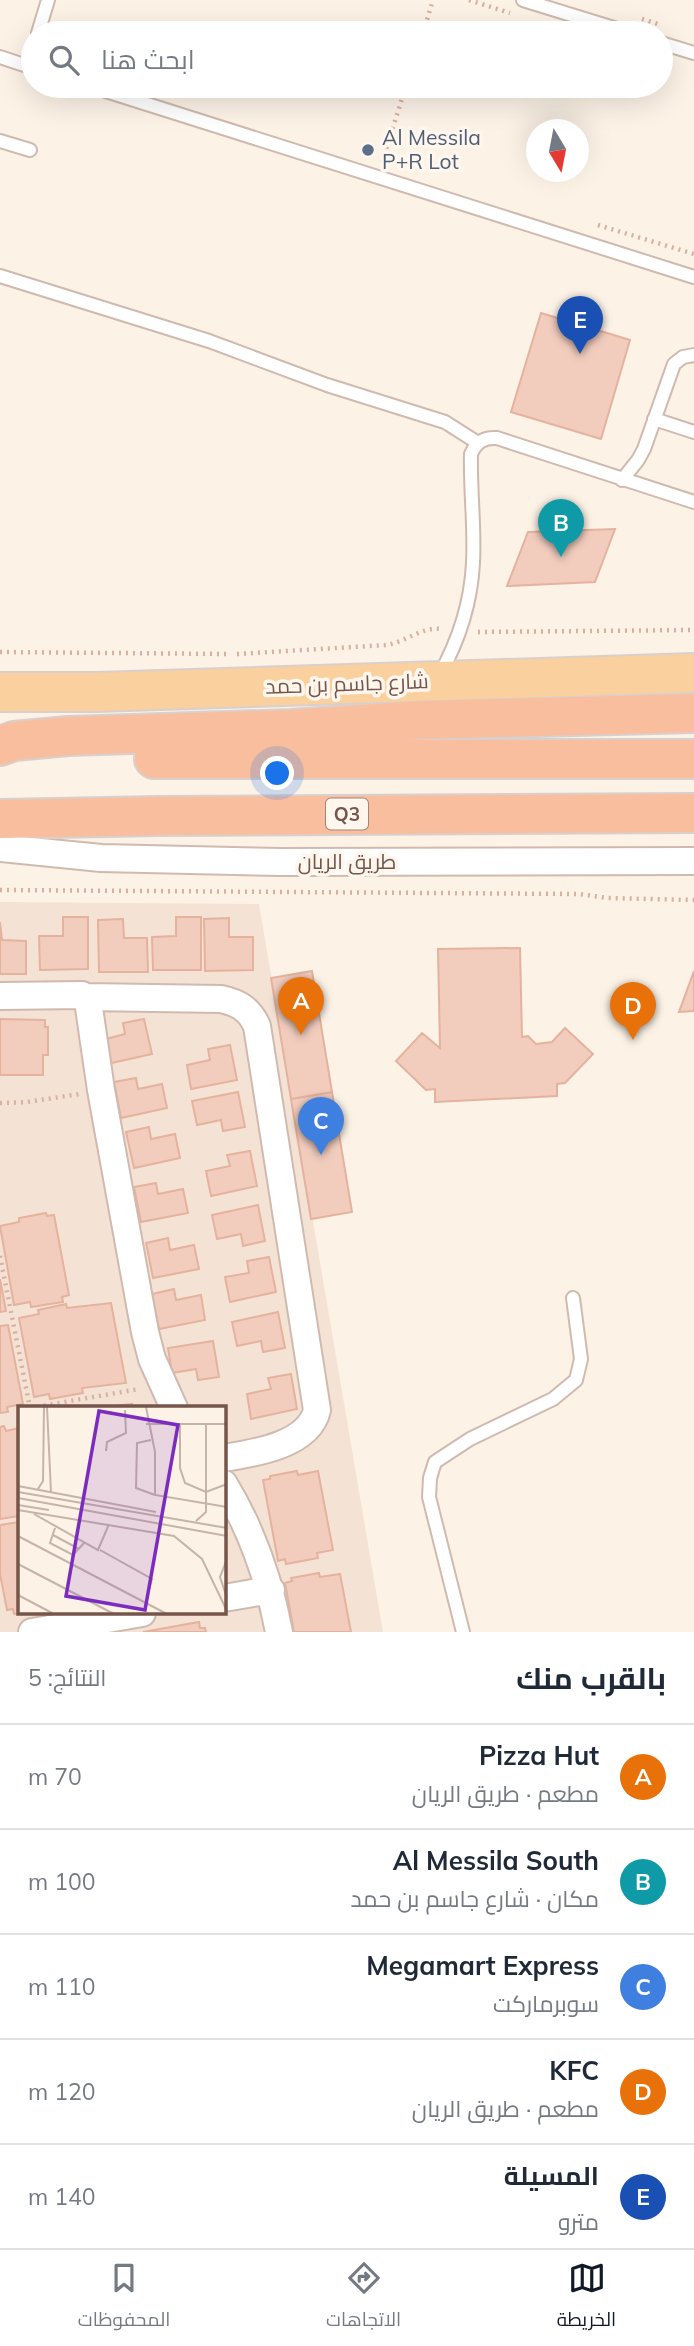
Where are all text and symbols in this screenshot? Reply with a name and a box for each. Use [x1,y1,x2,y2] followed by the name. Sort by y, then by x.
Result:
[21,21,673,98] search box
[45,41,83,79] icon: search
[101,43,195,76] text: ابحث هنا
[526,119,589,182] north arrow
[382,124,481,174] place label: Al Messila P+R Lot
[360,142,376,158] marker: Al Messila P+R Lot
[557,296,603,354] pin: E
[538,499,584,557] pin: B
[265,667,429,701] street label: شارع جاسم بن حمد
[260,756,294,790] your location
[326,799,368,830] road number: Q3
[298,848,396,875] street label: طريق الريان
[278,977,324,1035] pin: A
[610,982,656,1040] pin: D
[298,1097,344,1155] pin: C
[18,1406,226,1615] inset map
[516,1659,666,1697] text: بالقرب منك
[28,1663,106,1692] text: النتائج: 5
[479,1739,599,1772] text: Pizza Hut
[28,1762,82,1791] text: 70 m
[634,1762,652,1791] text: A
[412,1779,599,1808] text: مطعم · طريق الريان
[393,1844,599,1877] text: Al Messila South
[28,1867,96,1896] text: 100 m
[635,1867,651,1896] text: B
[351,1884,599,1913] text: مكان · شارع جاسم بن حمد
[366,1949,599,1982] text: Megamart Express
[28,1972,96,2001] text: 110 m
[635,1972,651,2001] text: C
[493,1989,599,2018] text: سوبرماركت
[549,2054,599,2087] text: KFC
[28,2077,96,2106] text: 120 m
[634,2077,652,2106] text: D
[412,2094,599,2123] text: مطعم · طريق الريان
[504,2159,599,2192] text: المسيلة
[28,2182,96,2211] text: 140 m
[636,2182,650,2211] text: E
[558,2207,599,2236] text: مترو
[78,2259,170,2337] tab: المحفوظات
[326,2259,401,2337] tab: الاتجاهات
[557,2259,616,2337] tab: الخريطة

